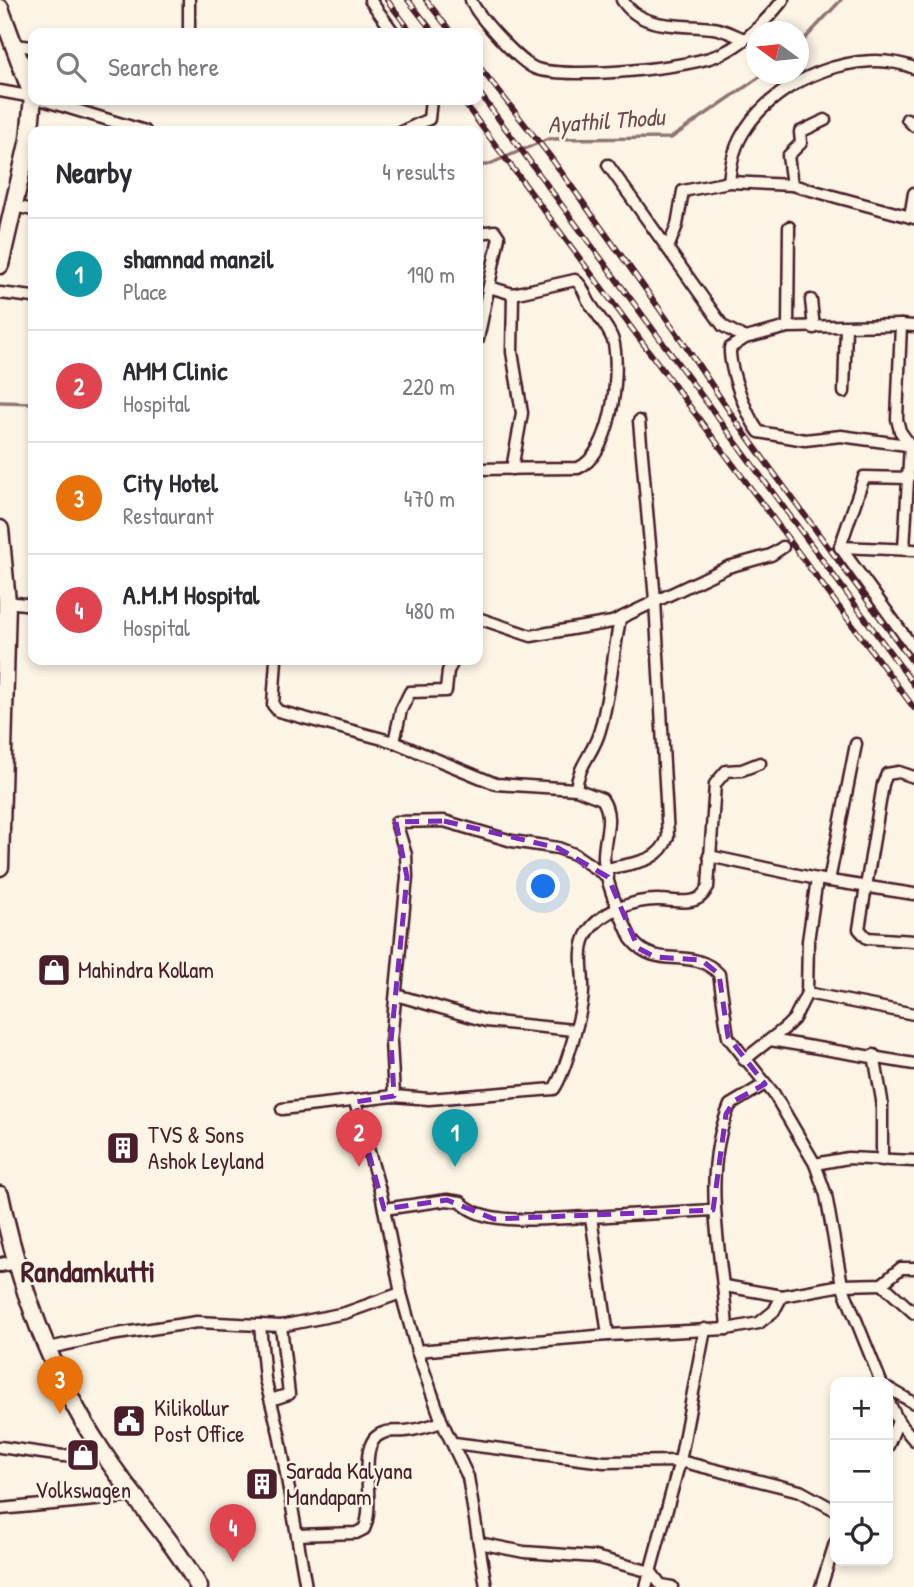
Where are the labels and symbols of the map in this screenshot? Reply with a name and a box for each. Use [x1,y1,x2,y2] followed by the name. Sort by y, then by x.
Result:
[746,21,809,84] north arrow
[547,100,668,141] water label: Ayathil Thodu
[526,869,560,903] your location
[35,951,73,989] shop icon: Mahindra Kollam
[78,954,214,985] place label: Mahindra Kollam
[336,1109,382,1167] pin: 2
[432,1109,478,1167] pin: 1
[148,1119,264,1176] place label: TVS & Sons Ashok Leyland
[104,1129,142,1167] building icon: TVS & Sons Ashok Leyland
[21,1251,155,1291] district label: Randamkutti
[37,1356,83,1414] pin: 3
[154,1392,244,1449] place label: Kilikollur Post Office
[110,1402,148,1440] public building icon: Kilikollur Post Office
[64,1436,102,1474] shop icon: Volkswagen
[286,1455,412,1512] place label: Sarada Kalyana Mandapam
[243,1465,281,1503] building icon: Sarada Kalyana Mandapam
[35,1474,131,1505] place label: Volkswagen
[210,1504,256,1562] pin: 4

